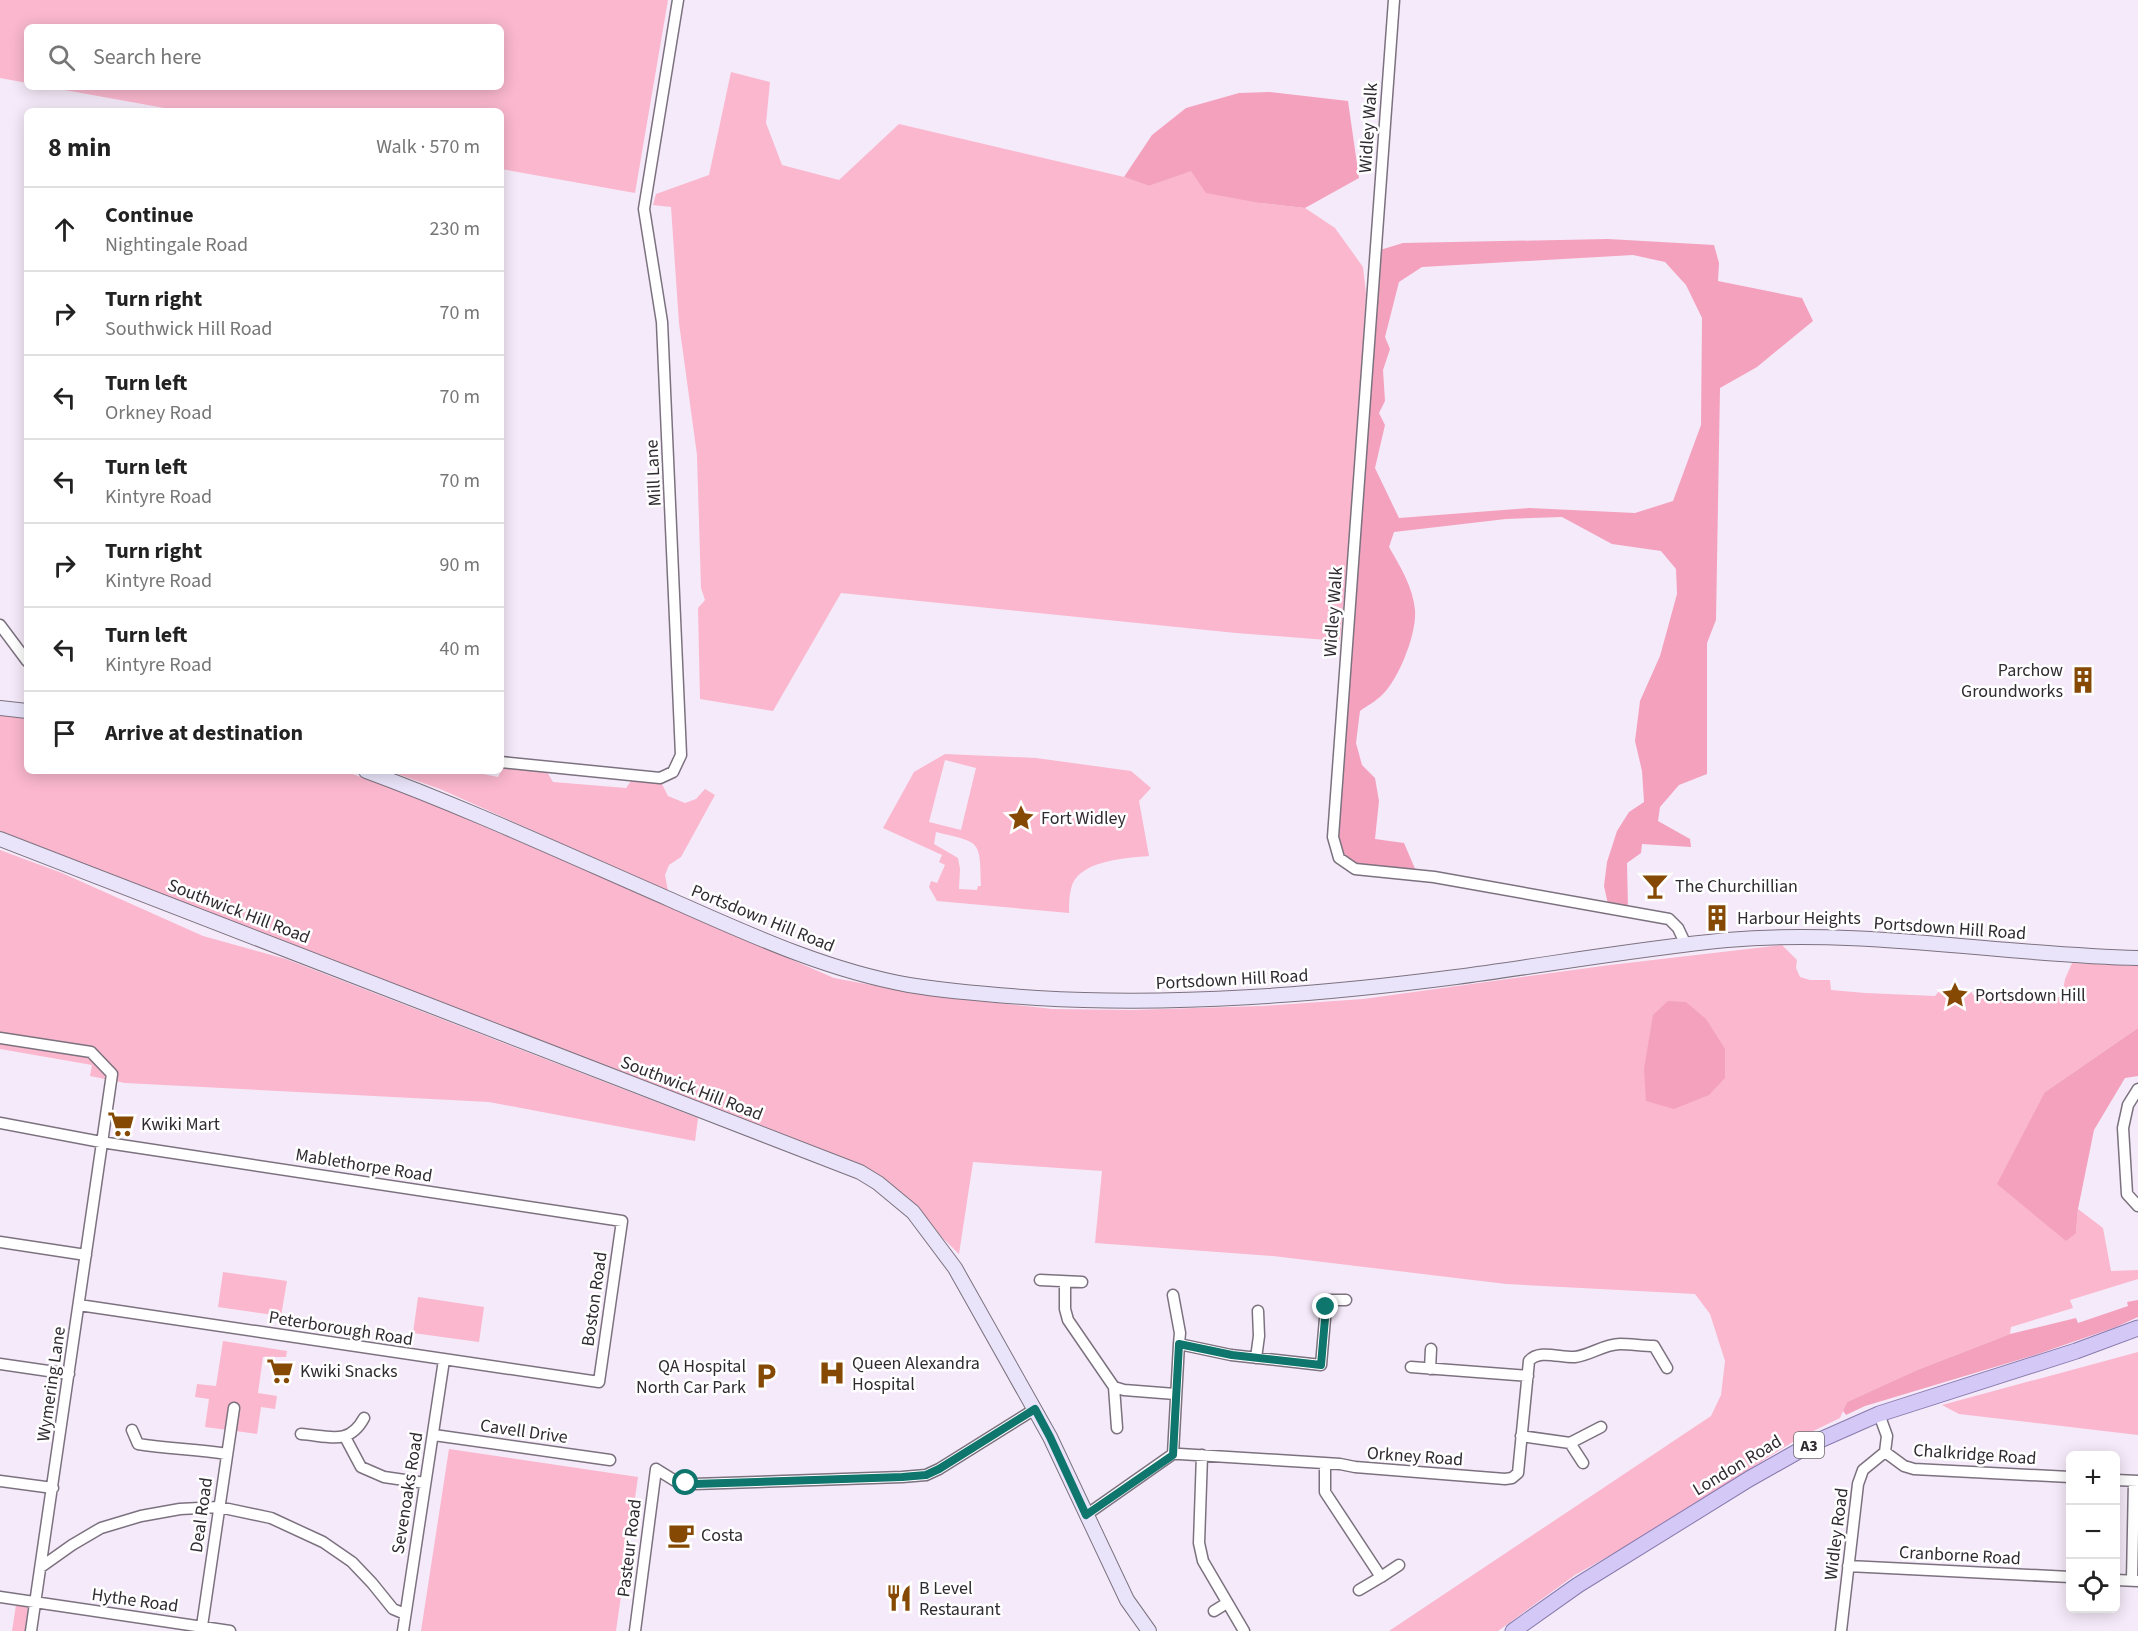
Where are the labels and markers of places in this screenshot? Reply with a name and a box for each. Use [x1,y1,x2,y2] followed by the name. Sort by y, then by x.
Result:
[1961,658,2063,704] place label: Parchow Groundworks
[2068,665,2098,695] building icon: Parchow Groundworks
[1006,803,1036,833] place icon: Fort Widley
[1041,806,1127,831] place label: Fort Widley
[1640,871,1670,901] bar icon: The Churchillian
[1675,874,1798,899] place label: The Churchillian
[1702,903,1732,933] building icon: Harbour Heights
[1737,906,1861,931] place label: Harbour Heights
[1940,980,1970,1010] place icon: Portsdown Hill
[1975,983,2086,1008] place label: Portsdown Hill
[106,1109,136,1139] supermarket icon: Kwiki Mart
[141,1112,220,1137] place label: Kwiki Mart
[852,1351,980,1397] place label: Queen Alexandra Hospital
[636,1354,746,1400] place label: QA Hospital North Car Park
[265,1356,295,1386] supermarket icon: Kwiki Snacks
[817,1358,847,1388] hospital icon: Queen Alexandra Hospital
[300,1359,398,1384] place label: Kwiki Snacks
[751,1361,781,1391] parking icon: QA Hospital North Car Park
[666,1520,696,1550] cafe icon: Costa
[701,1523,743,1548] place label: Costa
[919,1576,1001,1622] place label: B Level Restaurant
[884,1583,914,1613] restaurant icon: B Level Restaurant

